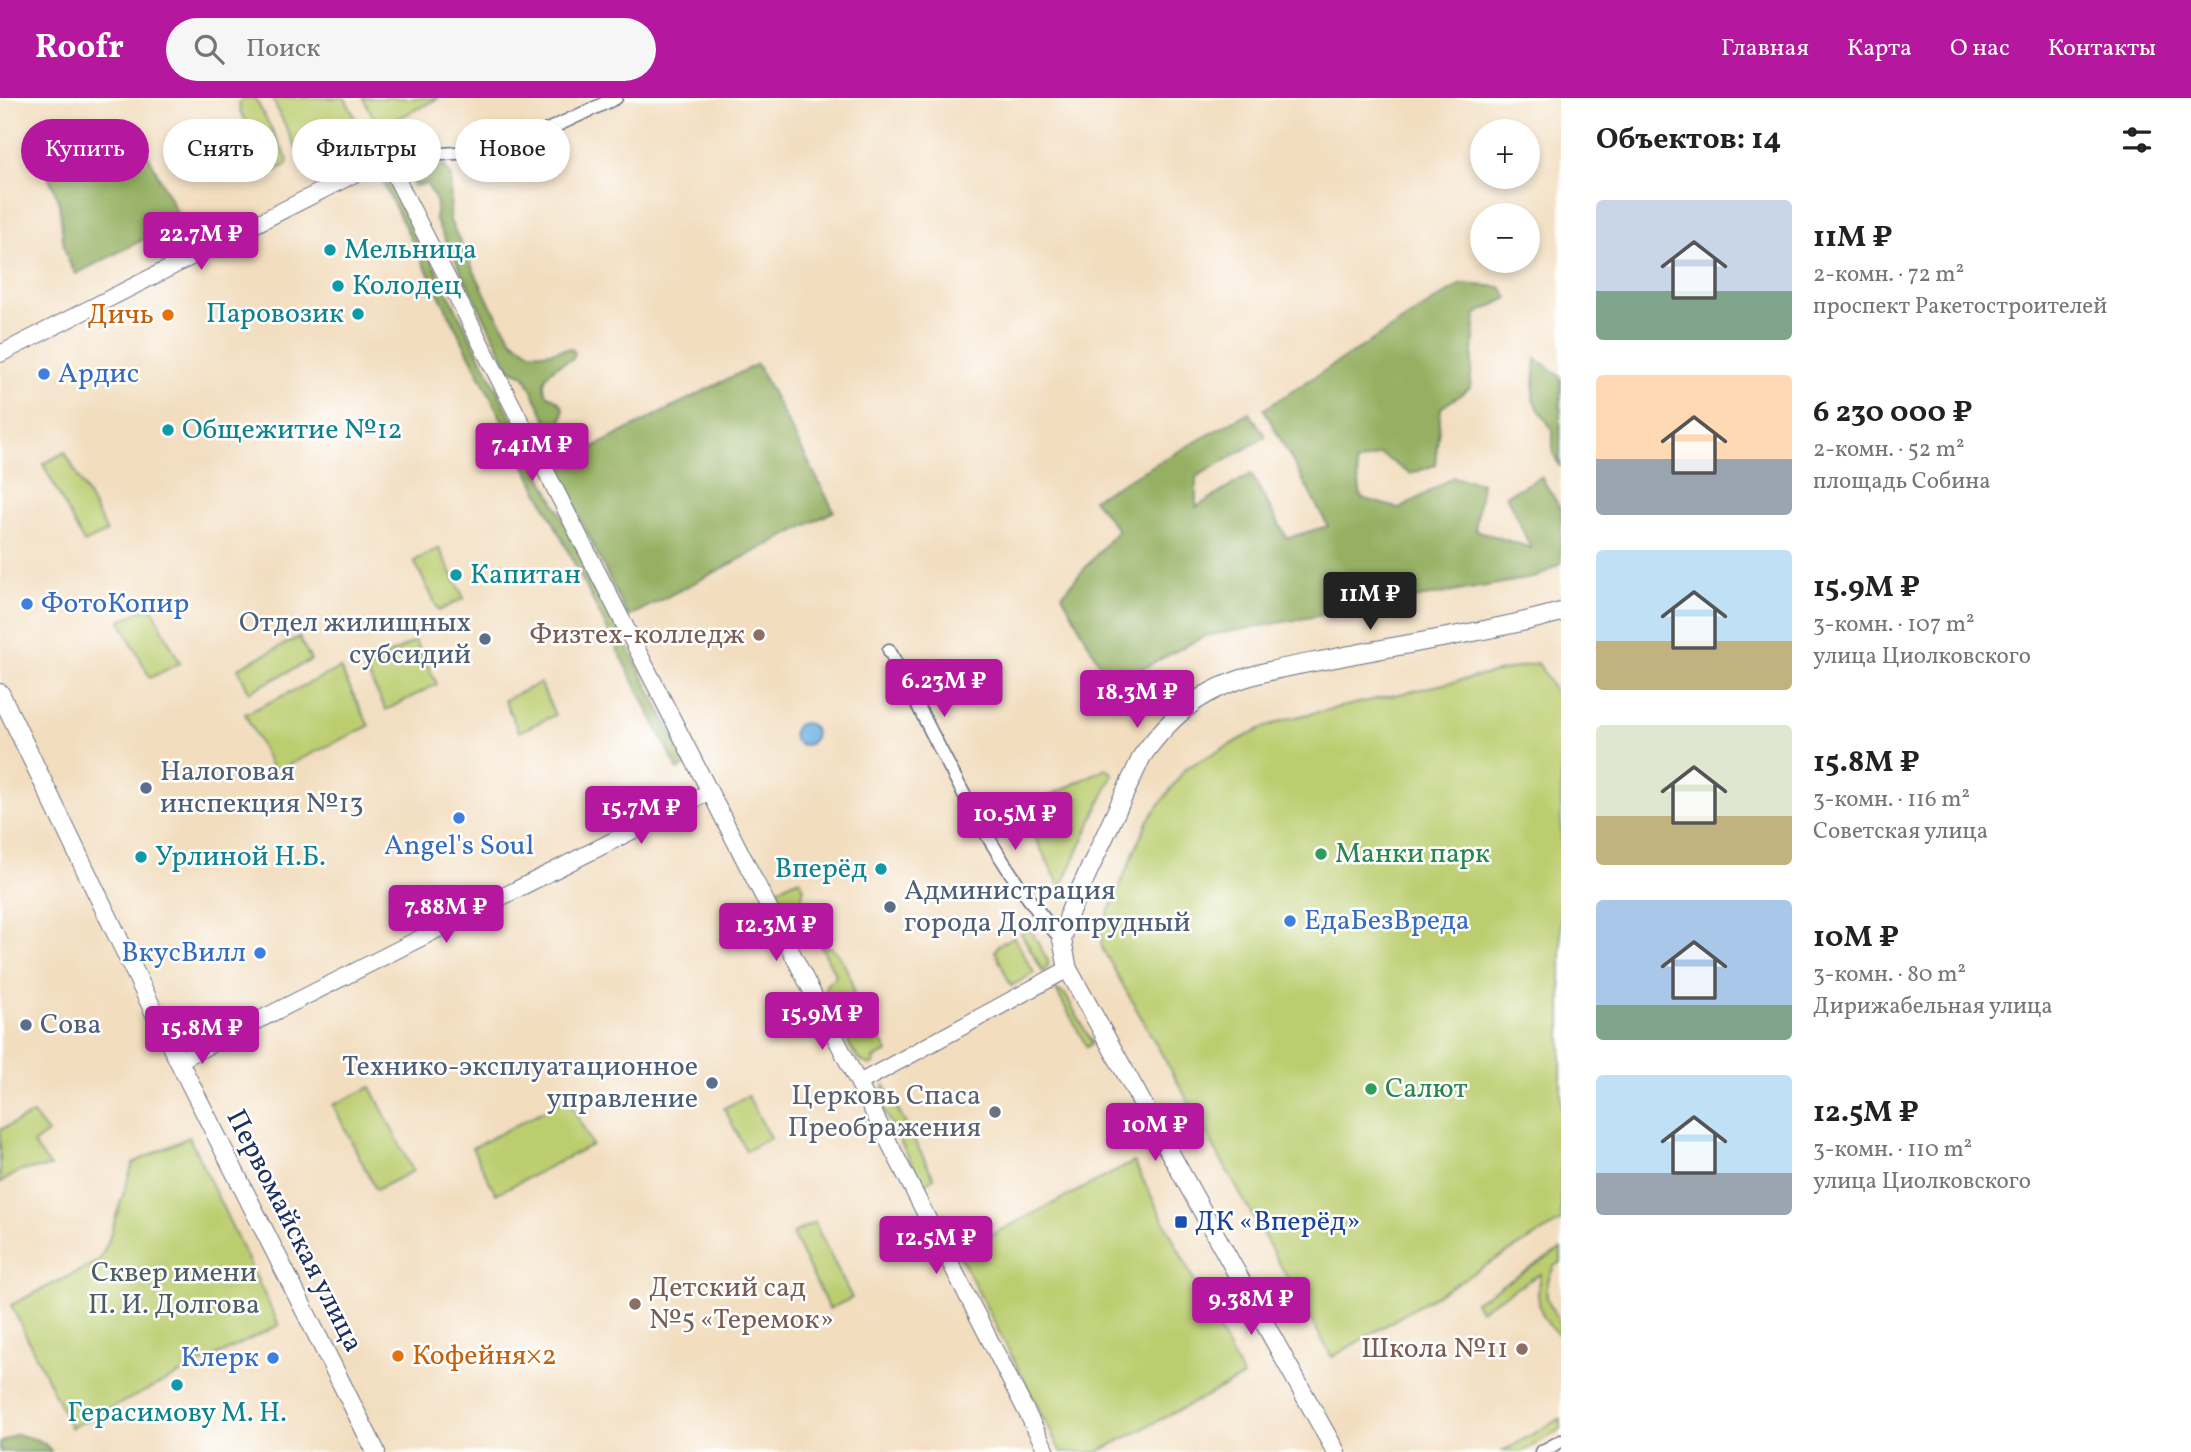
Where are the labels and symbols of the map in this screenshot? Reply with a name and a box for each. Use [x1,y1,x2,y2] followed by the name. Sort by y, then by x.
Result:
[136,212,266,272] pin: 22.7M ₽
[344,231,477,270] place label: Мельница
[322,242,338,258] marker: Мельница
[352,267,461,306] place label: Колодец
[330,278,346,294] marker: Колодец
[206,295,344,334] place label: Паровозик
[87,296,154,335] place label: Дичь
[350,306,366,322] marker: Паровозик
[160,307,176,323] marker: Дичь
[58,355,139,394] place label: Ардис
[36,366,52,382] marker: Ардис
[182,411,403,450] place label: Общежитие №12
[160,422,176,438] marker: Общежитие №12
[467,424,597,483] pin: 7.41M ₽
[470,556,581,595] place label: Капитан
[448,567,464,583] marker: Капитан
[1321,573,1419,632] pin: 11M ₽
[41,585,189,624] place label: ФотоКопир
[19,596,35,612] marker: ФотоКопир
[239,604,471,675] place label: Отдел жилищных субсидий
[530,616,745,655] place label: Физтех-колледж
[751,627,767,643] marker: Физтех-колледж
[477,631,493,647] marker: Отдел жилищных субсидий
[879,660,1009,719] pin: 6.23M ₽
[1072,670,1202,730] pin: 18.3M ₽
[160,753,364,824] place label: Налоговая инспекция №13
[138,780,154,796] marker: Налоговая инспекция №13
[576,786,706,846] pin: 15.7M ₽
[950,792,1080,852] pin: 10.5M ₽
[451,810,467,826] marker: Angel's Soul
[384,827,534,866] place label: Angel's Soul
[1335,835,1490,874] place label: Манки парк
[155,838,326,877] place label: Урлиной Н.Б.
[1313,846,1329,862] marker: Манки парк
[133,849,149,865] marker: Урлиной Н.Б.
[775,850,867,889] place label: Вперёд
[873,861,889,877] marker: Вперёд
[904,872,1191,943] place label: Администрация города Долгопрудный
[381,886,511,945] pin: 7.88M ₽
[882,899,898,915] marker: Администрация города Долгопрудный
[1304,902,1470,941] place label: ЕдаБезВреда
[711,904,841,963] pin: 12.3M ₽
[1282,913,1298,929] marker: ЕдаБезВреда
[121,934,246,973] place label: ВкусВилл
[252,945,268,961] marker: ВкусВилл
[757,992,887,1052] pin: 15.9M ₽
[40,1006,101,1045] place label: Сова
[137,1006,267,1066] pin: 15.8M ₽
[18,1017,34,1033] marker: Сова
[342,1048,698,1119] place label: Технико-эксплуатационное управление
[1385,1070,1468,1109] place label: Салют
[704,1075,720,1091] marker: Технико-эксплуатационное управление
[788,1077,981,1148] place label: Церковь Спаса Преображения
[1363,1081,1379,1097] marker: Салют
[216,1103,372,1359] street label: Первомайская улица
[987,1104,1003,1120] marker: Церковь Спаса Преображения
[1106,1104,1204,1163] pin: 10M ₽
[1195,1203,1360,1242] place label: ДК «Вперёд»
[1173,1214,1189,1230] marker: ДК «Вперёд»
[871,1216,1001,1276] pin: 12.5M ₽
[88,1254,260,1325] park label: Сквер имени П. И. Долгова
[649,1269,834,1340] place label: Детский сад №5 «Теремок»
[1186,1278,1316,1337] pin: 9.38M ₽
[627,1296,643,1312] marker: Детский сад №5 «Теремок»
[1361,1330,1508,1369] place label: Школа №11
[412,1337,557,1376] place label: Кофейня×2
[180,1339,259,1378] place label: Клерк
[1514,1341,1530,1357] marker: Школа №11
[390,1348,406,1364] marker: Кофейня×2
[265,1350,281,1366] marker: Клерк
[169,1377,185,1393] marker: Герасимову М. Н.
[67,1394,287,1433] place label: Герасимову М. Н.

